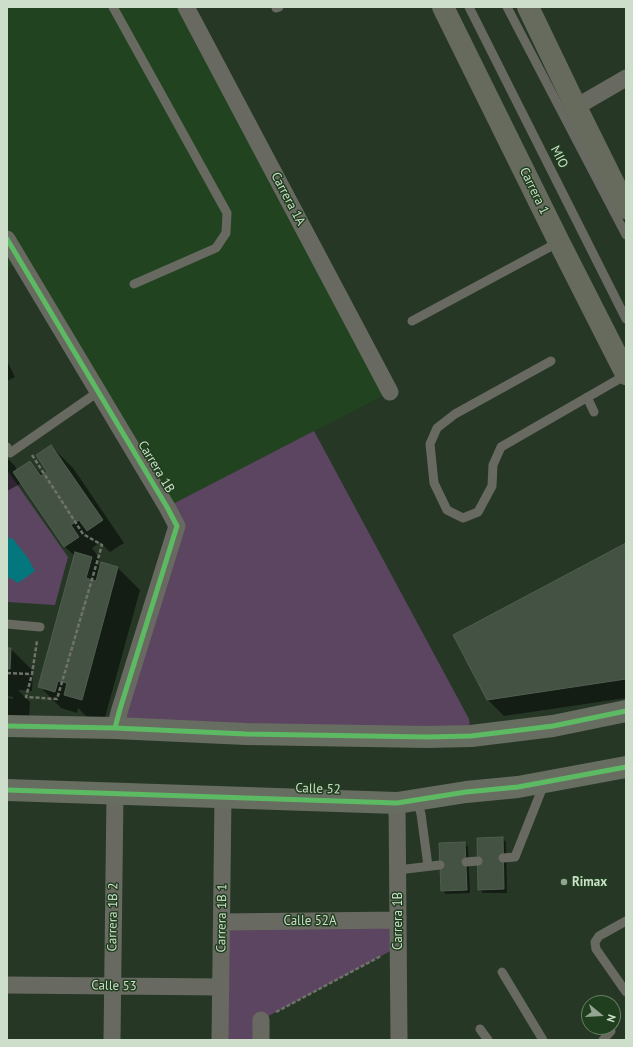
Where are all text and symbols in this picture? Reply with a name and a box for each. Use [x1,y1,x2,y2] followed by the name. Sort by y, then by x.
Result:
[547,143,571,171] street label: MIO
[516,165,552,217] street label: Carrera 1
[267,170,309,228] street label: Carrera 1A
[134,438,178,496] street label: Carrera 1B
[295,780,341,798] street label: Calle 52
[572,874,607,890] place label: Rimax
[559,877,569,887] marker: Rimax
[105,883,121,951] street label: Carrera 1B 2
[214,884,230,952] street label: Carrera 1B 1
[390,892,406,950] street label: Carrera 1B
[283,913,337,929] street label: Calle 52A
[91,978,137,994] street label: Calle 53
[581,995,621,1035] north arrow
[604,1013,619,1024] text: N

